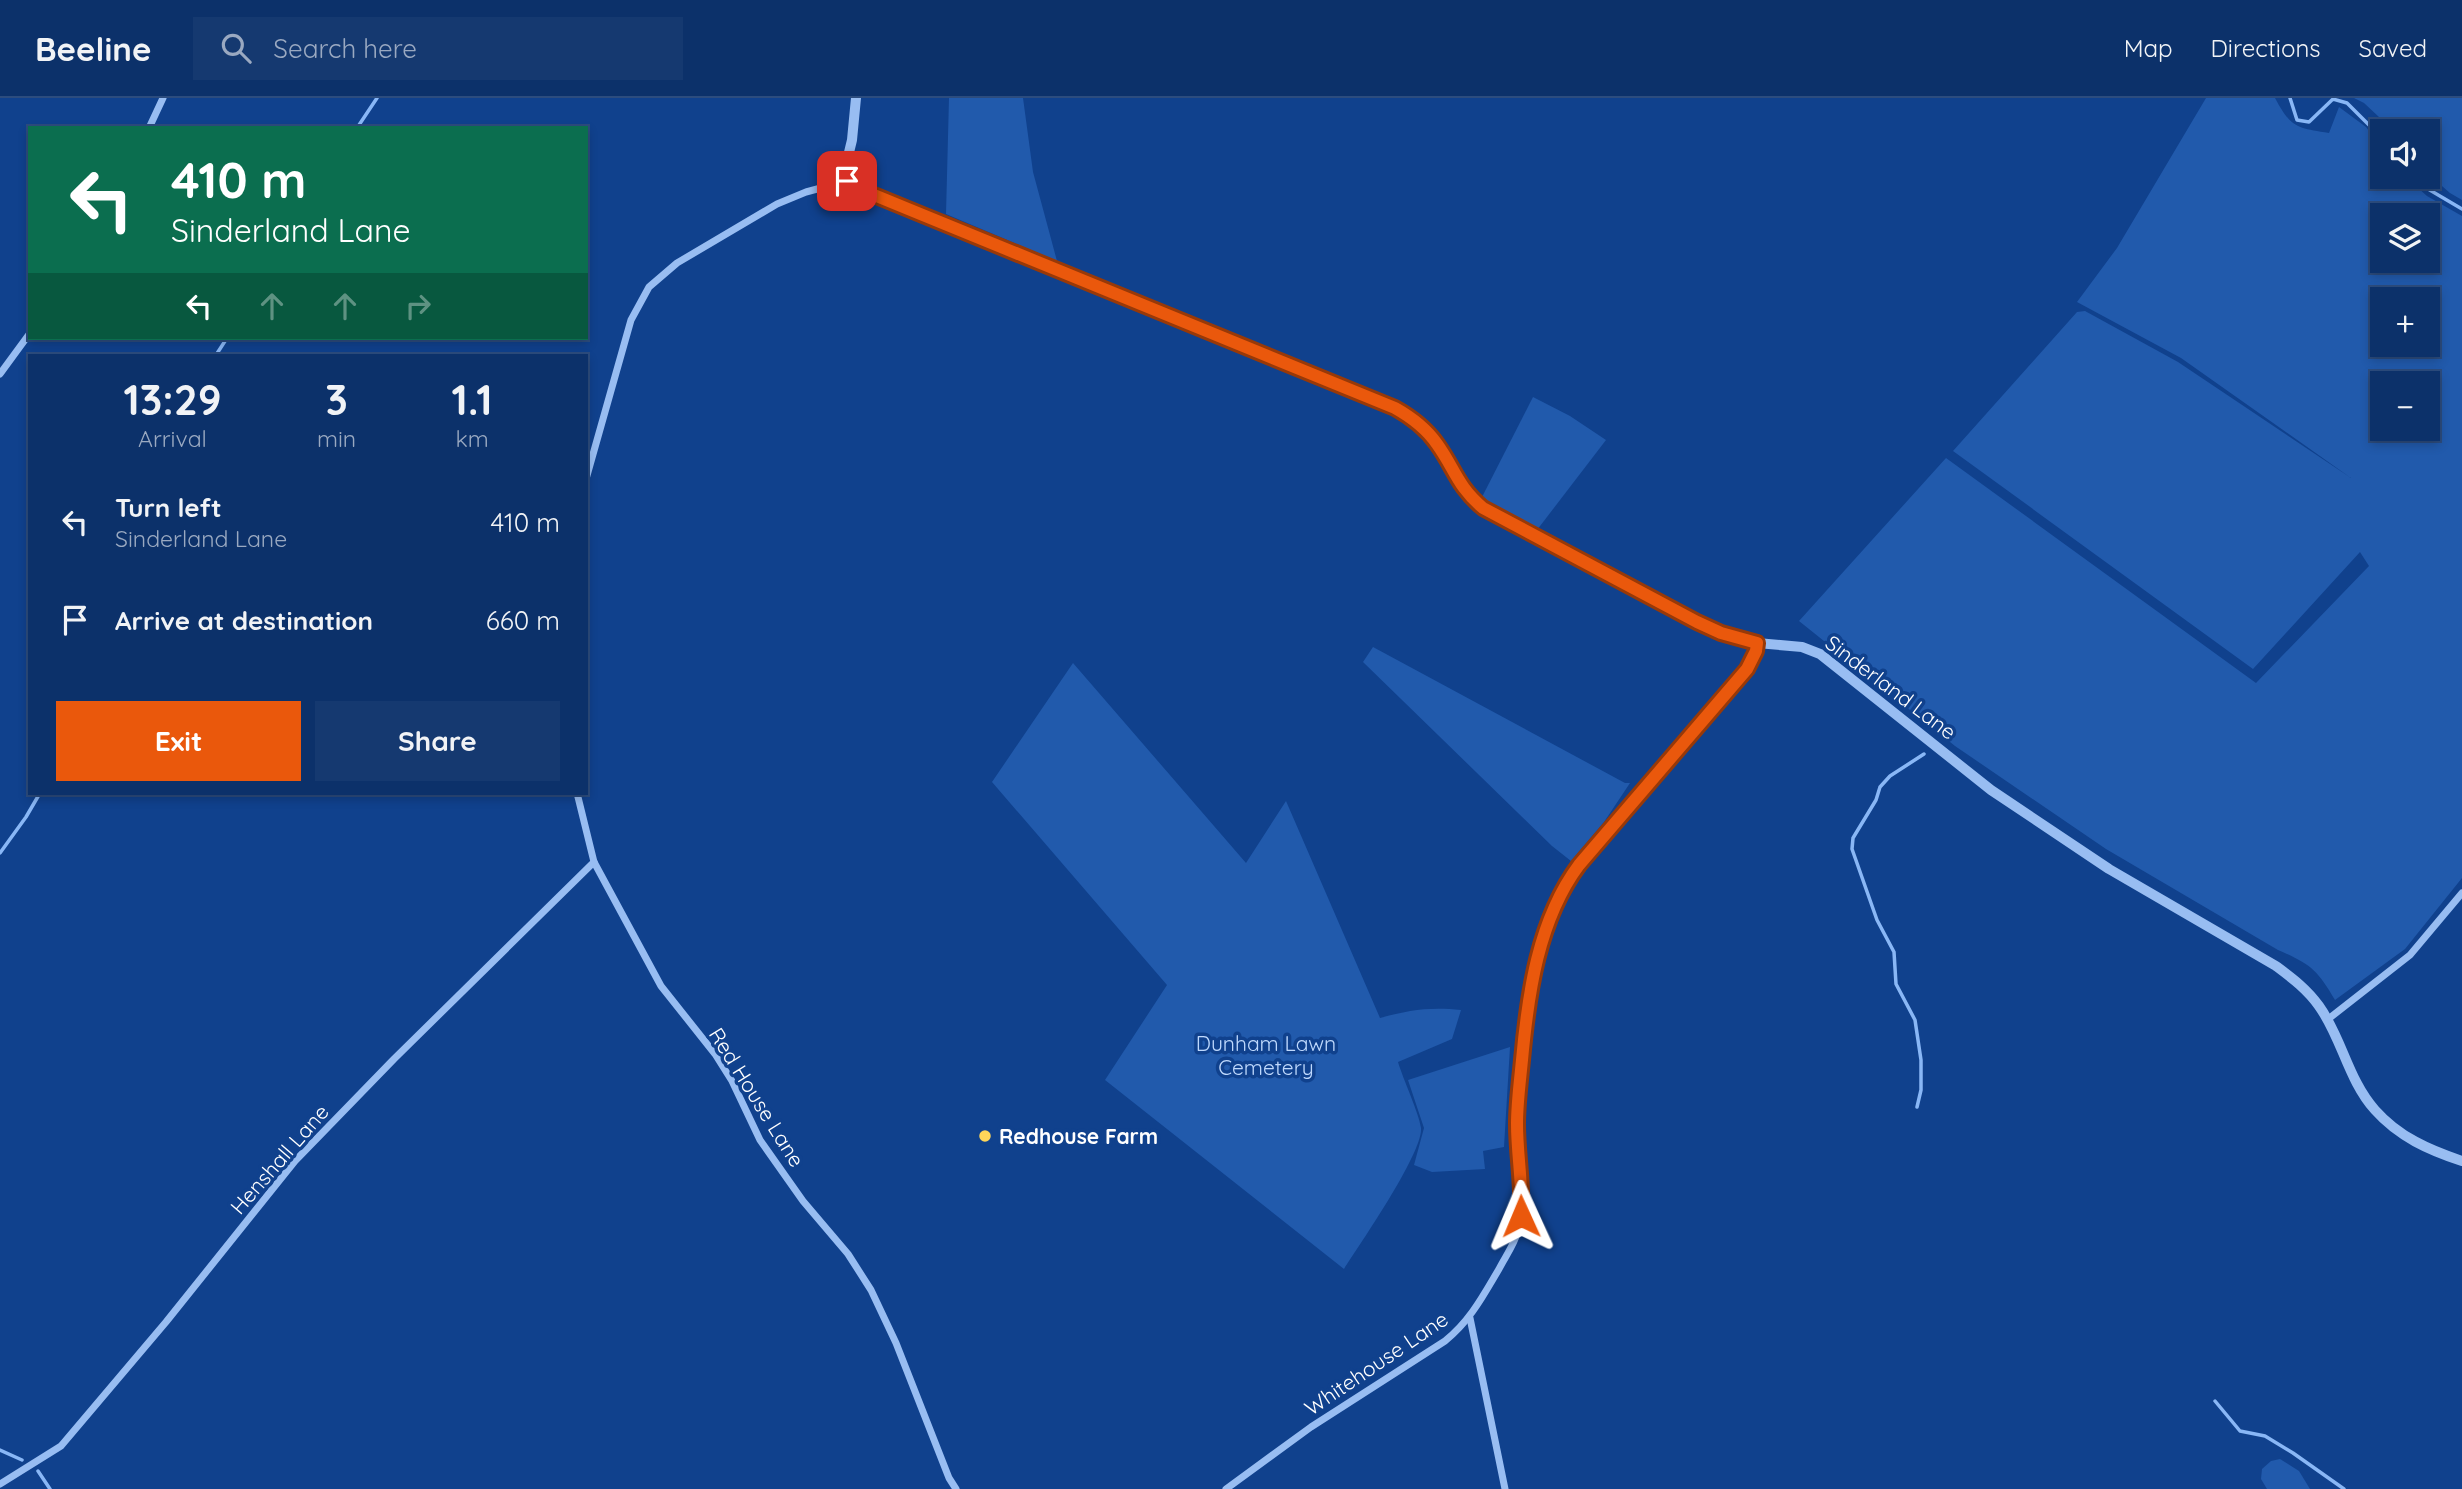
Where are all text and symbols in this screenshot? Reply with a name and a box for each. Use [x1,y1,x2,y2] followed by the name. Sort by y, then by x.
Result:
[193,17,683,80] search box
[35,28,151,69] text: Beeline
[217,29,255,67] icon: search
[273,32,417,65] text: Search here
[2124,33,2173,63] text: Map
[2211,33,2321,63] text: Directions
[2359,33,2427,63] text: Saved
[2370,119,2440,441] map controls
[2370,119,2440,189] button: sound
[171,149,306,210] text: 410 m
[817,151,877,211] pin
[56,154,147,245] icon: left
[828,162,866,200] icon: arrive
[2370,203,2440,273] button: layers
[171,210,411,250] text: Sinderland Lane
[180,287,218,325] icon: left
[253,287,291,325] icon: ahead
[326,287,364,325] icon: ahead
[399,287,437,325] icon: right
[2370,287,2440,357] button: +
[2370,371,2440,441] button: −
[123,373,222,426] text: 13:29
[325,373,348,426] text: 3
[452,373,493,426] text: 1.1
[138,424,207,453] text: Arrival
[317,424,356,453] text: min
[455,424,489,453] text: km
[115,491,222,524] text: Turn left
[56,503,94,541] icon: left
[491,506,560,539] text: 410 m
[115,524,287,553] text: Sinderland Lane
[56,601,94,639] icon: arrive
[115,604,373,637] text: Arrive at destination
[486,604,560,637] text: 660 m
[1820,629,1962,745] street label: Sinderland Lane
[56,701,301,781] button: Exit
[315,701,560,781] button: Share
[704,1023,810,1171] street label: Red House Lane
[1196,1030,1336,1080] park label: Dunham Lawn Cemetery
[224,1099,334,1219] street label: Henshall Lane
[999,1123,1158,1149] place label: Redhouse Farm
[977,1128,993,1144] marker: Redhouse Farm
[1484,1179,1558,1253] position arrow
[1299,1305,1453,1421] street label: Whitehouse Lane

